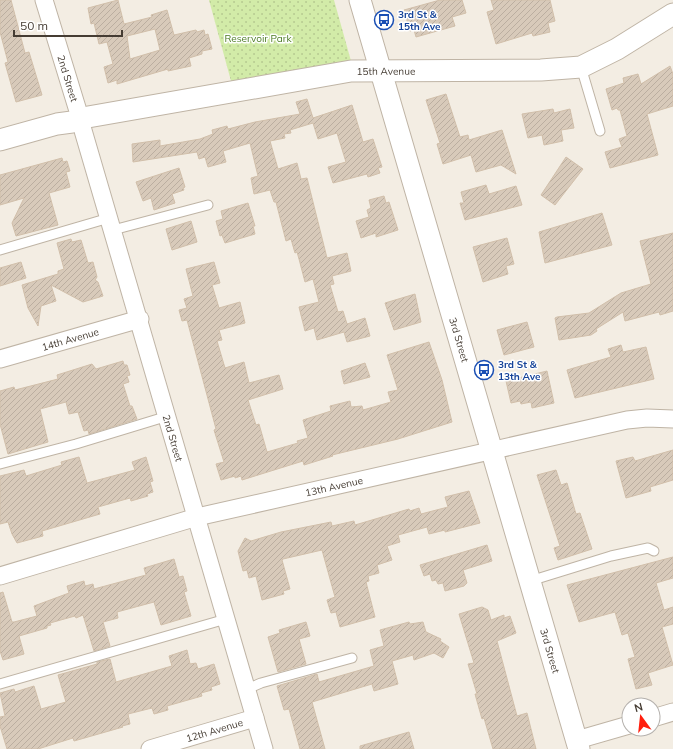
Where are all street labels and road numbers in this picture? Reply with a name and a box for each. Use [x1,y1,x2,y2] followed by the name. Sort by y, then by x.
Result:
[54,54,81,104] street label: 2nd Street
[357,65,415,78] street label: 15th Avenue
[446,316,472,364] street label: 3rd Street
[40,325,100,354] street label: 14th Avenue
[160,413,186,464] street label: 2nd Street
[304,474,364,499] street label: 13th Avenue
[537,627,563,675] street label: 3rd Street
[184,716,244,745] street label: 12th Avenue

